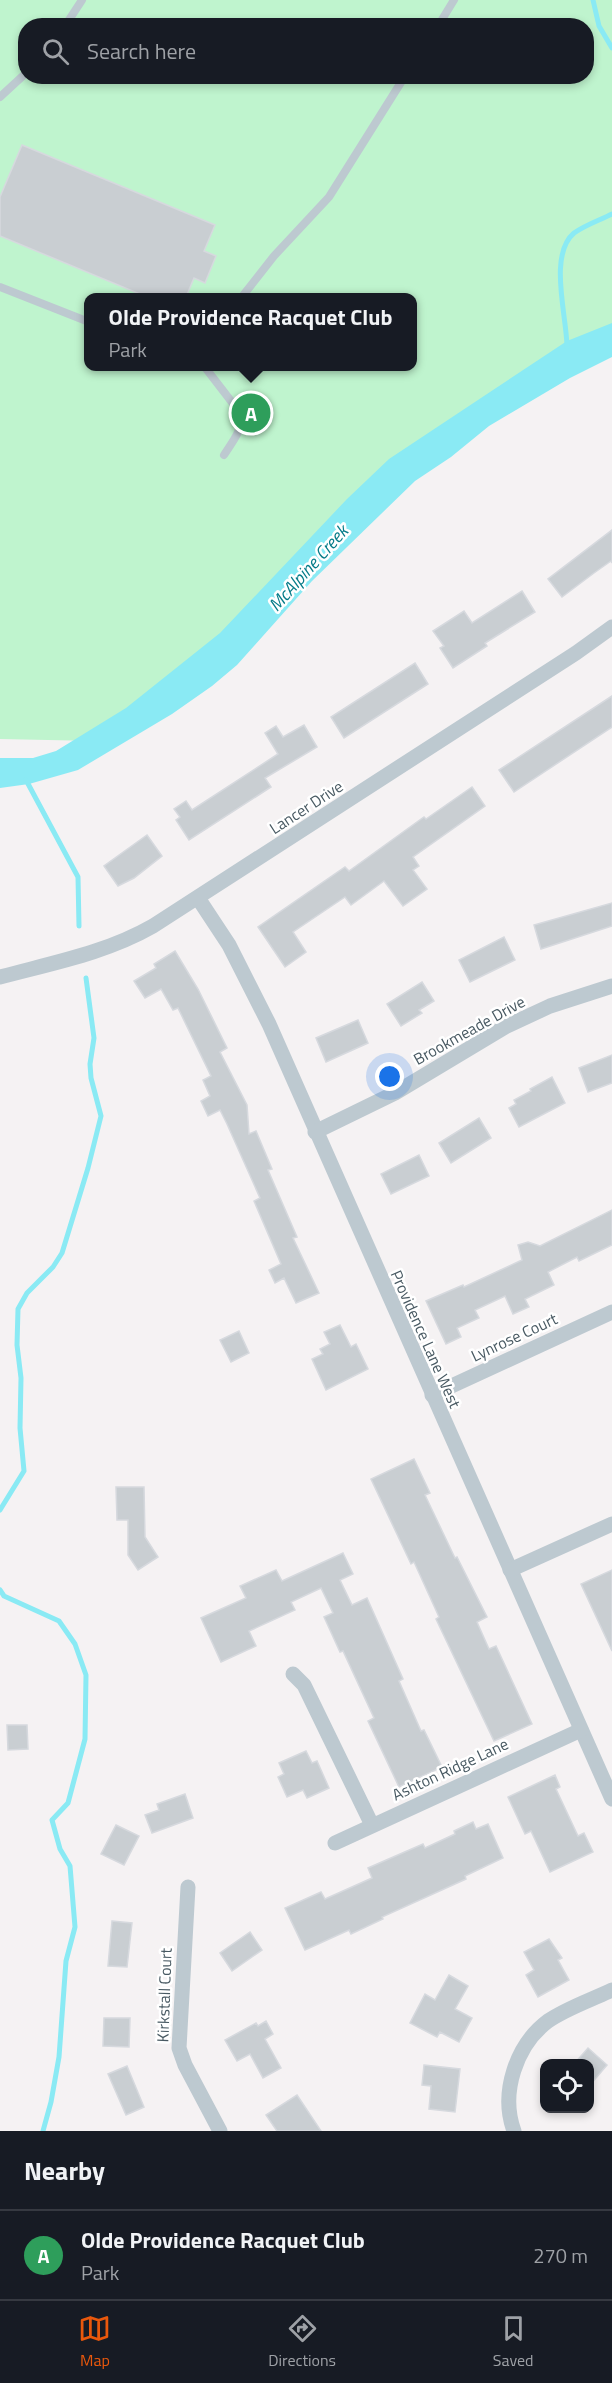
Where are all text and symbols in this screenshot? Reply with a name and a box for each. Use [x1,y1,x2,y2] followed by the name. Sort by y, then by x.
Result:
[18,18,594,84] search box
[87,34,196,68] text: Search here
[39,35,72,68] icon: search
[84,293,417,371] popup
[109,300,392,334] text: Olde Providence Racquet Club
[109,334,147,365] text: Park
[232,390,270,436] pin: A
[262,517,356,617] water label: McAlpine Creek
[265,774,347,840] street label: Lancer Drive
[409,989,529,1071] street label: Brookmeade Drive
[375,1062,404,1091] your location
[385,1266,467,1412] street label: Providence Lane West
[467,1306,561,1367] street label: Lynrose Court
[388,1732,512,1806] street label: Ashton Ridge Lane
[150,1947,178,2043] street label: Kirkstall Court
[540,2059,594,2113] map controls
[540,2059,594,2113] button: locate
[24,2151,105,2190] text: Nearby
[81,2223,365,2257] text: Olde Providence Racquet Club
[37,2240,50,2271] text: A
[533,2240,588,2271] text: 270 m
[81,2257,119,2288] text: Park
[78,2312,111,2372] tab: Map
[268,2312,336,2372] tab: Directions
[493,2312,534,2372] tab: Saved

